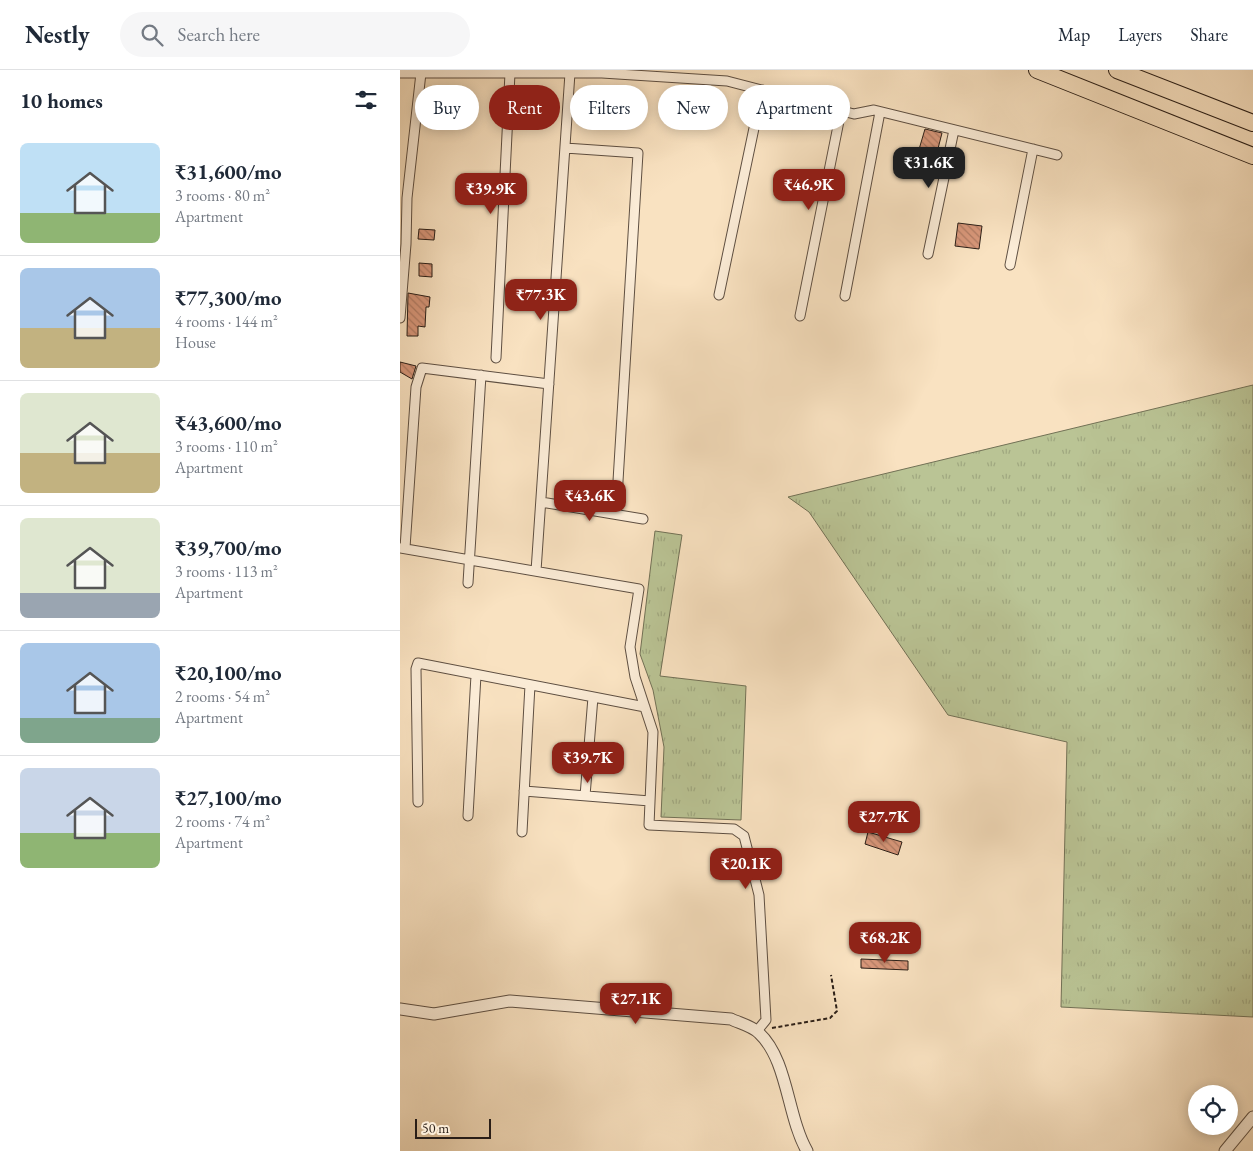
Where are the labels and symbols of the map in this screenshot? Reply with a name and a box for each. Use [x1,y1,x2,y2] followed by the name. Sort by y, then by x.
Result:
[888,146,970,189] pin: ₹31.6K
[768,168,850,211] pin: ₹46.9K
[450,172,532,215] pin: ₹39.9K
[500,278,582,321] pin: ₹77.3K
[549,480,631,522] pin: ₹43.6K
[547,742,629,784] pin: ₹39.7K
[843,800,925,843] pin: ₹27.7K
[705,848,787,890] pin: ₹20.1K
[844,922,926,964] pin: ₹68.2K
[595,982,677,1025] pin: ₹27.1K
[415,1116,491,1139] scale bar

